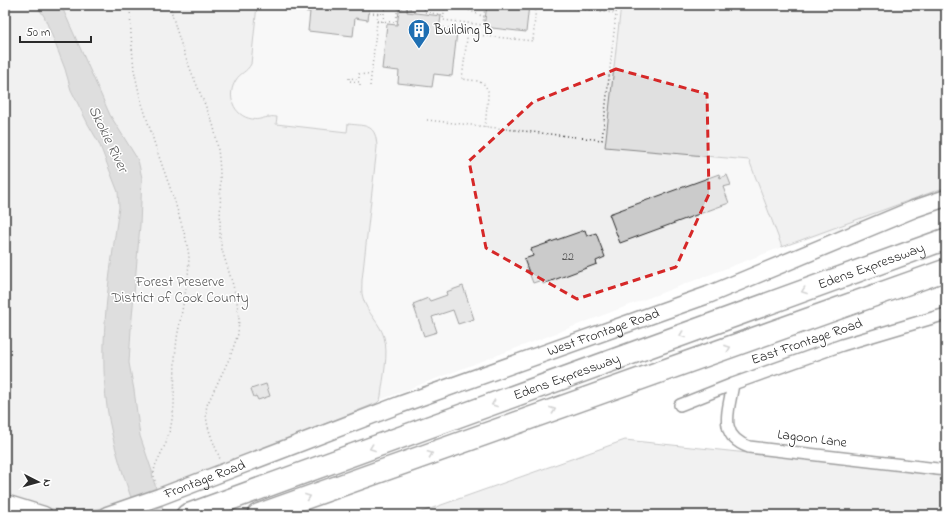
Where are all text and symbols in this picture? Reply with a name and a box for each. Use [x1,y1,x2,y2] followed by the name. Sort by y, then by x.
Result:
[406,17,432,50] building icon: Building B
[20,18,91,44] scale bar
[433,20,493,42] place label: Building B
[26,24,50,42] text: 50 m
[82,102,135,178] water label: Skokie River
[815,237,928,295] street label: Edens Expressway
[562,248,574,266] house number: 22
[111,272,249,310] park label: Forest Preserve District of Cook County
[801,286,808,294] one-way arrow
[544,303,663,362] street label: West Frontage Road
[748,313,866,372] street label: East Frontage Road
[679,331,686,339] one-way arrow
[725,344,732,352] one-way arrow
[510,348,623,406] street label: Edens Expressway
[491,399,498,407] one-way arrow
[549,406,556,415] one-way arrow
[776,424,849,455] street label: Lagoon Lane
[369,444,376,452] one-way arrow
[427,450,434,458] one-way arrow
[160,454,248,505] street label: Frontage Road
[18,462,58,502] north arrow
[39,478,55,487] text: N
[304,494,311,502] one-way arrow

